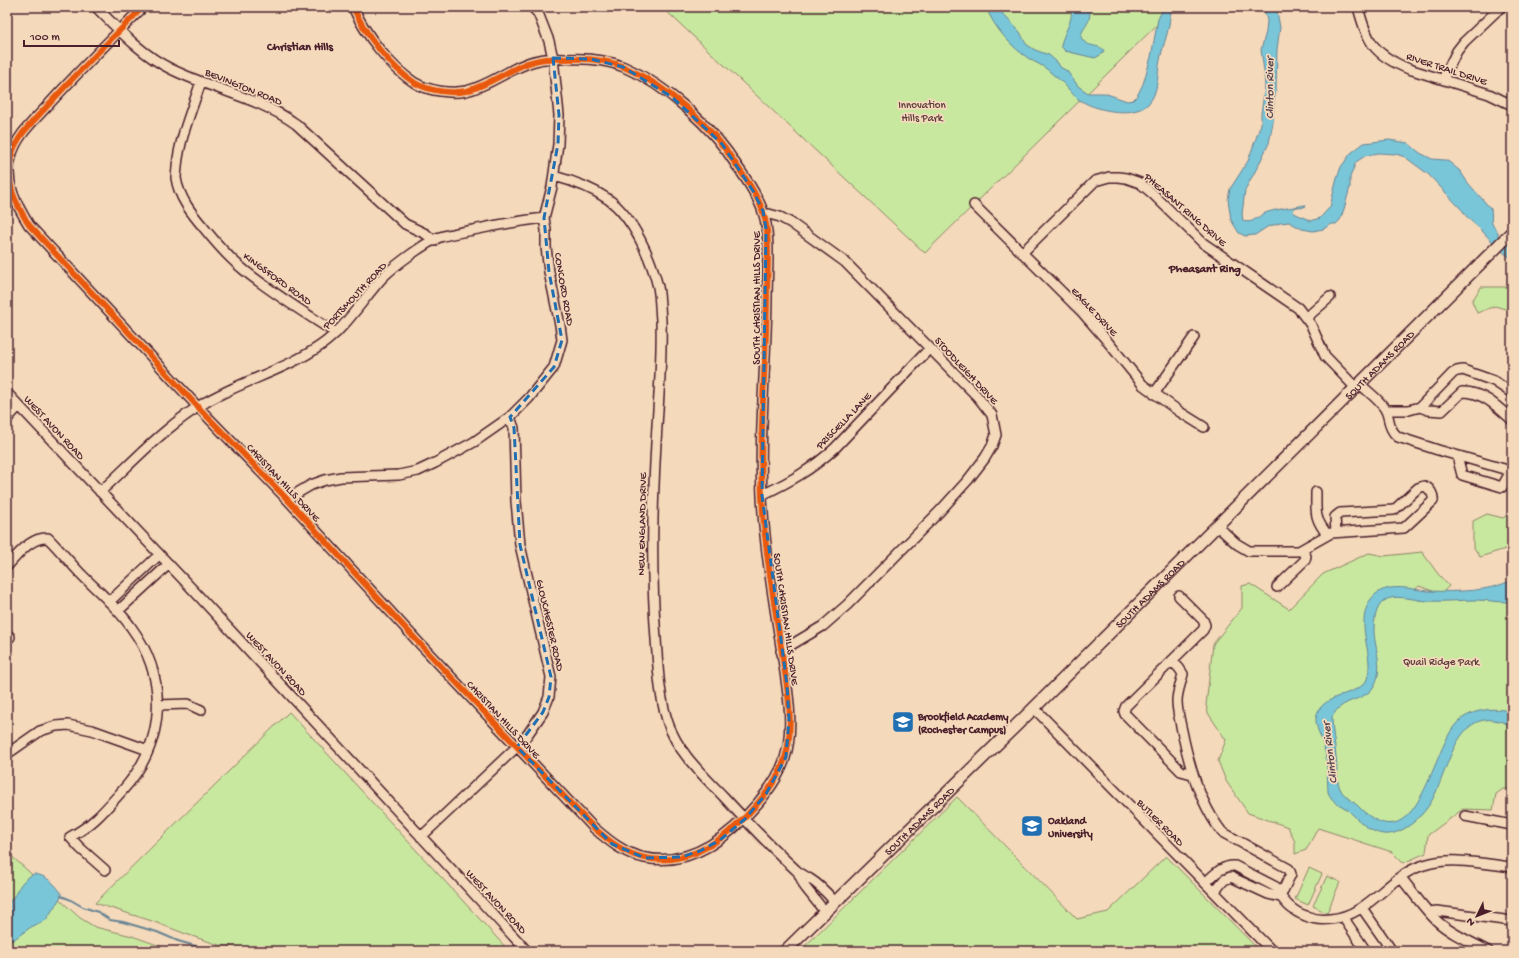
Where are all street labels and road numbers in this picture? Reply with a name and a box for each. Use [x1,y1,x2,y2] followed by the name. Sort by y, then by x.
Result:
[1405,51,1489,89] street label: RIVER TRAIL DRIVE
[202,67,284,109] street label: BEVINGTON ROAD
[1140,171,1229,250] street label: PHEASANT RING DRIVE
[752,230,764,365] street label: SOUTH CHRISTIAN HILLS DRIVE
[240,251,314,309] street label: KINGSFORD ROAD
[551,252,576,328] street label: CONCORD ROAD
[321,260,390,333] street label: PORTSMOUTH ROAD
[1068,285,1120,340] street label: EAGLE DRIVE
[1343,328,1418,403] street label: SOUTH ADAMS ROAD
[931,335,1001,408] street label: STOODLEIGH DRIVE
[814,390,875,453] street label: PRISCELLA LANE
[21,394,87,463] street label: WEST AVON ROAD
[243,442,323,526] street label: CHRISTIAN HILLS DRIVE
[636,471,650,576] street label: NEW ENGLAND DRIVE
[770,552,800,687] street label: SOUTH CHRISTIAN HILLS DRIVE
[1114,557,1189,631] street label: SOUTH ADAMS ROAD
[533,578,566,673] street label: GLOUCHESTER ROAD
[243,630,309,699] street label: WEST AVON ROAD
[463,679,543,763] street label: CHRISTIAN HILLS DRIVE
[883,785,958,859] street label: SOUTH ADAMS ROAD
[1133,797,1186,850] street label: BUTLER ROAD
[463,868,529,937] street label: WEST AVON ROAD

